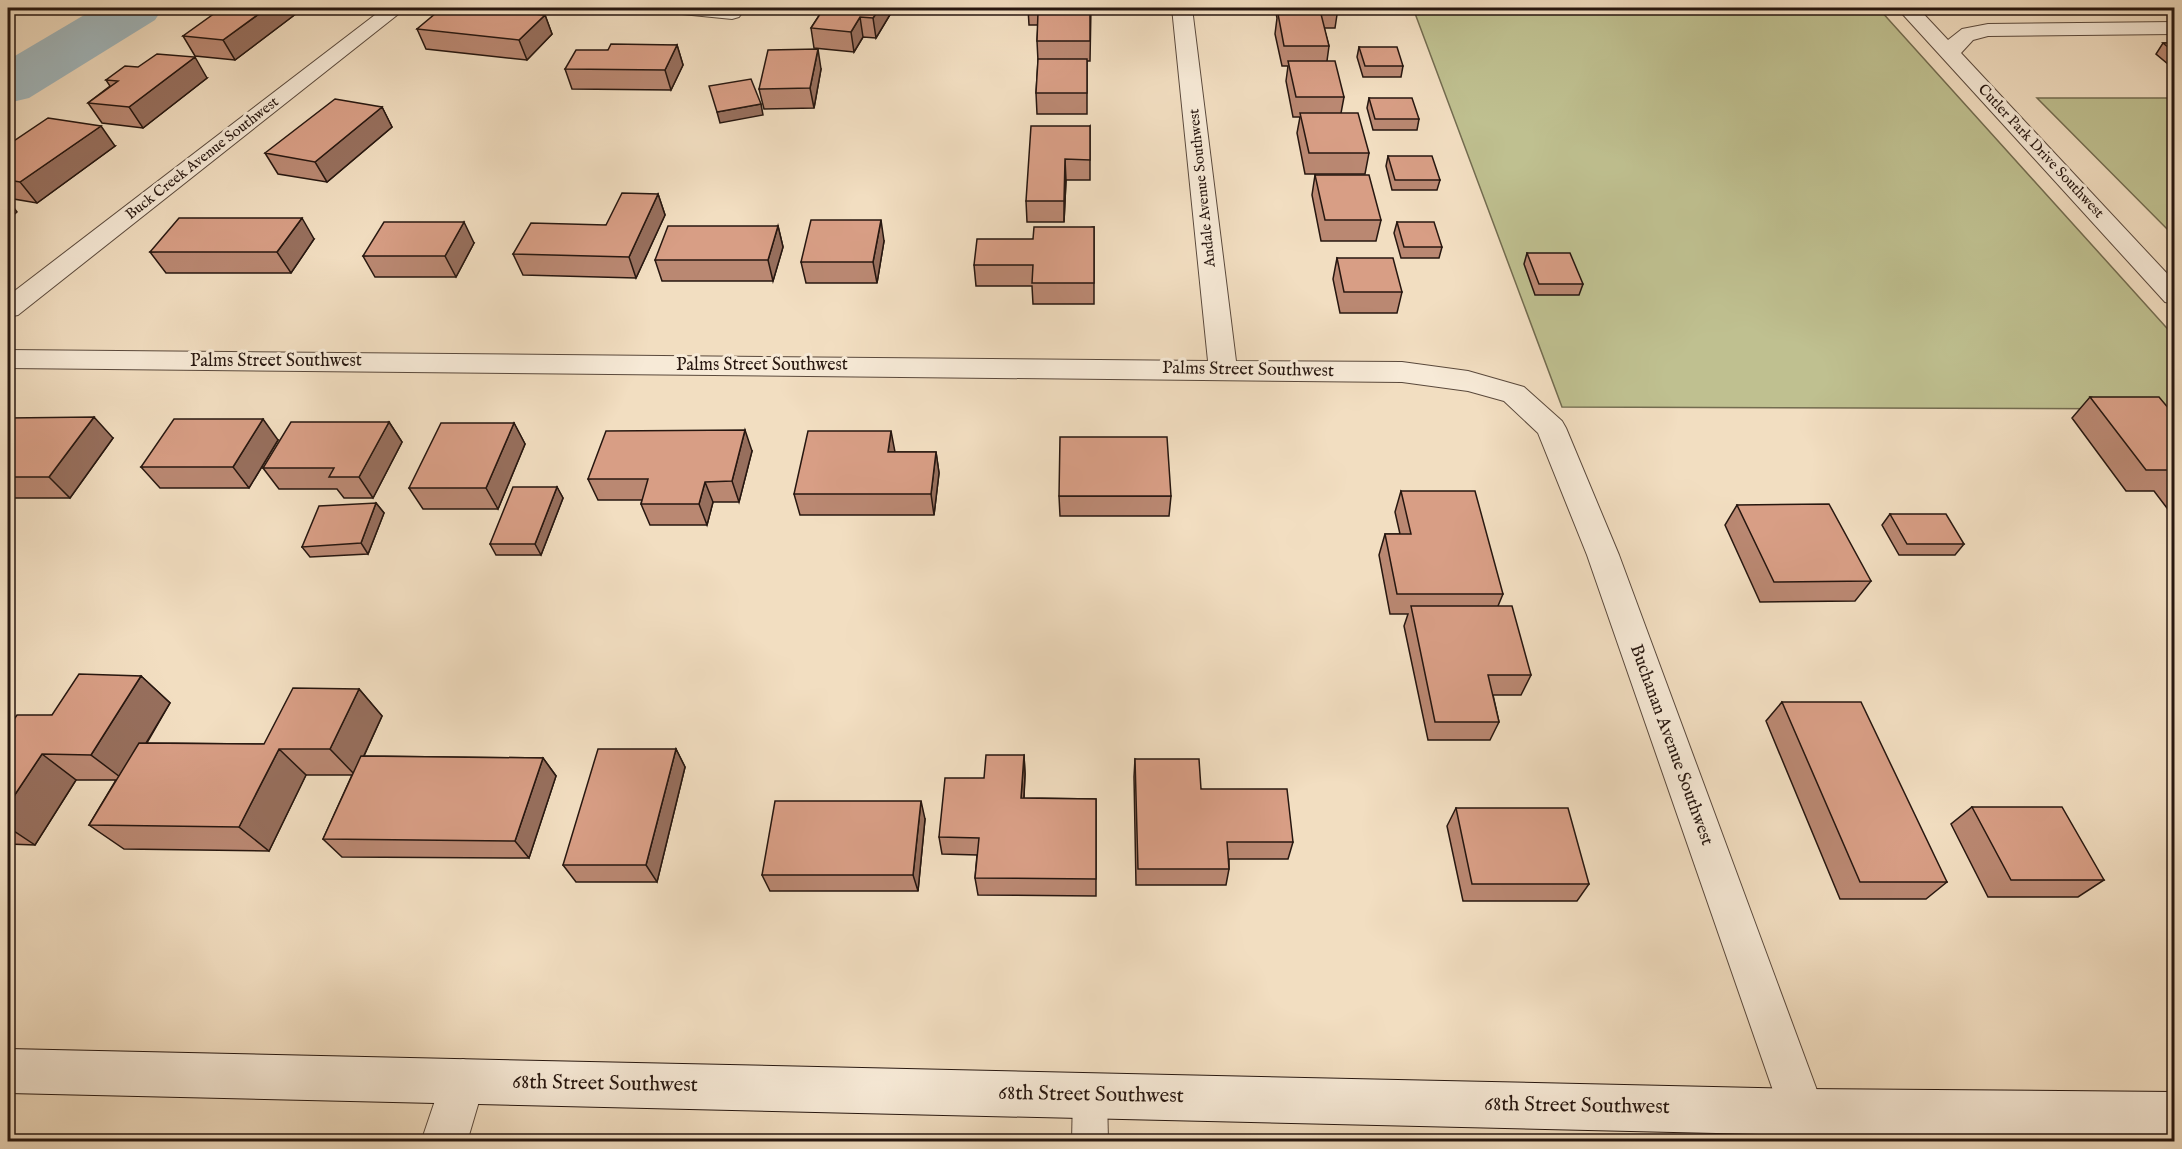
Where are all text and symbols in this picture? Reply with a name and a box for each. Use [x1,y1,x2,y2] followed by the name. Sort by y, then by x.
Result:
[1974,80,2108,222] street label: Cutler Park Drive Southwest
[122,92,282,224] street label: Buck Creek Avenue Southwest
[1184,108,1220,269] street label: Andale Avenue Southwest
[190,350,362,373] street label: Palms Street Southwest
[676,354,848,377] street label: Palms Street Southwest
[1162,357,1334,383] street label: Palms Street Southwest
[1624,641,1718,849] street label: Buchanan Avenue Southwest
[512,1069,698,1099] street label: 68th Street Southwest
[998,1080,1184,1110] street label: 68th Street Southwest
[1484,1091,1670,1121] street label: 68th Street Southwest

